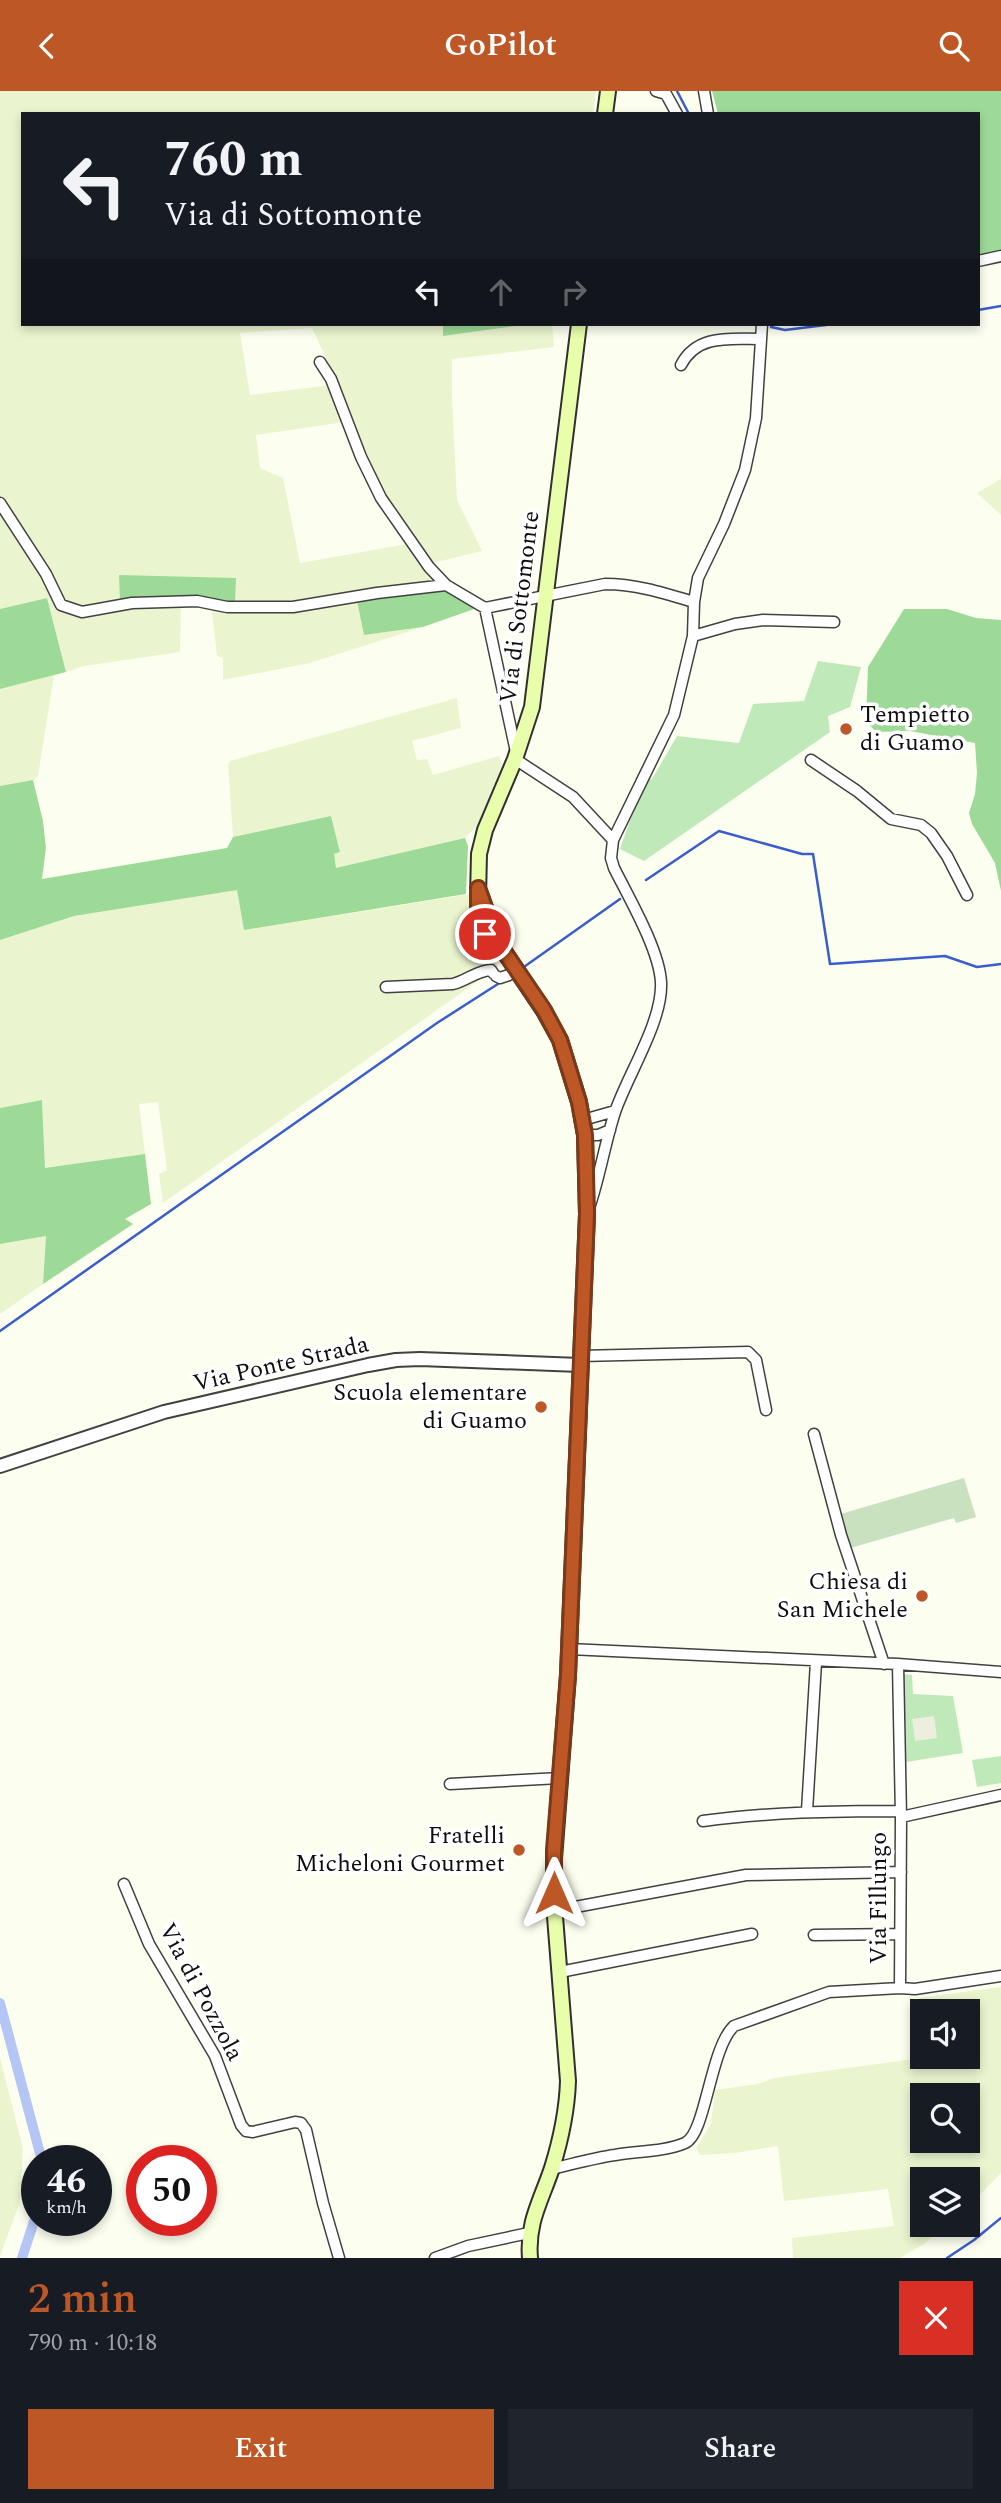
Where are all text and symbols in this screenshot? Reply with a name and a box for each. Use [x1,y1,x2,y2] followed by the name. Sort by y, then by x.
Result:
[444,21,557,70] text: GoPilot
[28,27,66,65] icon: back
[935,27,973,65] icon: search
[164,123,303,198] text: 760 m
[49,140,140,231] icon: left
[164,191,422,240] text: Via di Sottomonte
[409,273,447,311] icon: left
[482,273,520,311] icon: ahead
[555,273,593,311] icon: right
[490,509,550,705] street label: Via di Sottomonte
[860,697,970,761] place label: Tempietto di Guamo
[838,721,854,737] marker: Tempietto di Guamo
[455,904,515,964] pin
[466,915,504,953] icon: arrive
[190,1326,373,1402] street label: Via Ponte Strada
[333,1375,527,1439] place label: Scuola elementare di Guamo
[533,1399,549,1415] marker: Scuola elementare di Guamo
[777,1564,908,1628] place label: Chiesa di San Michele
[914,1588,930,1604] marker: Chiesa di San Michele
[295,1818,505,1882] place label: Fratelli Micheloni Gourmet
[861,1832,897,1964] street label: Via Fillungo
[511,1842,527,1858] marker: Fratelli Micheloni Gourmet
[517,1856,591,1930] position arrow
[149,1916,253,2068] street label: Via di Pozzola
[910,1999,980,2237] map controls
[910,1999,980,2069] button: sound
[910,2083,980,2153] button: search
[126,2145,217,2236] speed limit sign: 50
[47,2155,86,2208] text: 46
[910,2167,980,2237] button: layers
[46,2194,87,2221] text: km/h
[28,2268,137,2331] text: 2 min
[899,2281,973,2355] button: close
[28,2326,157,2361] text: 790 m · 10:18
[28,2409,494,2489] button: Exit
[508,2409,973,2489] button: Share

